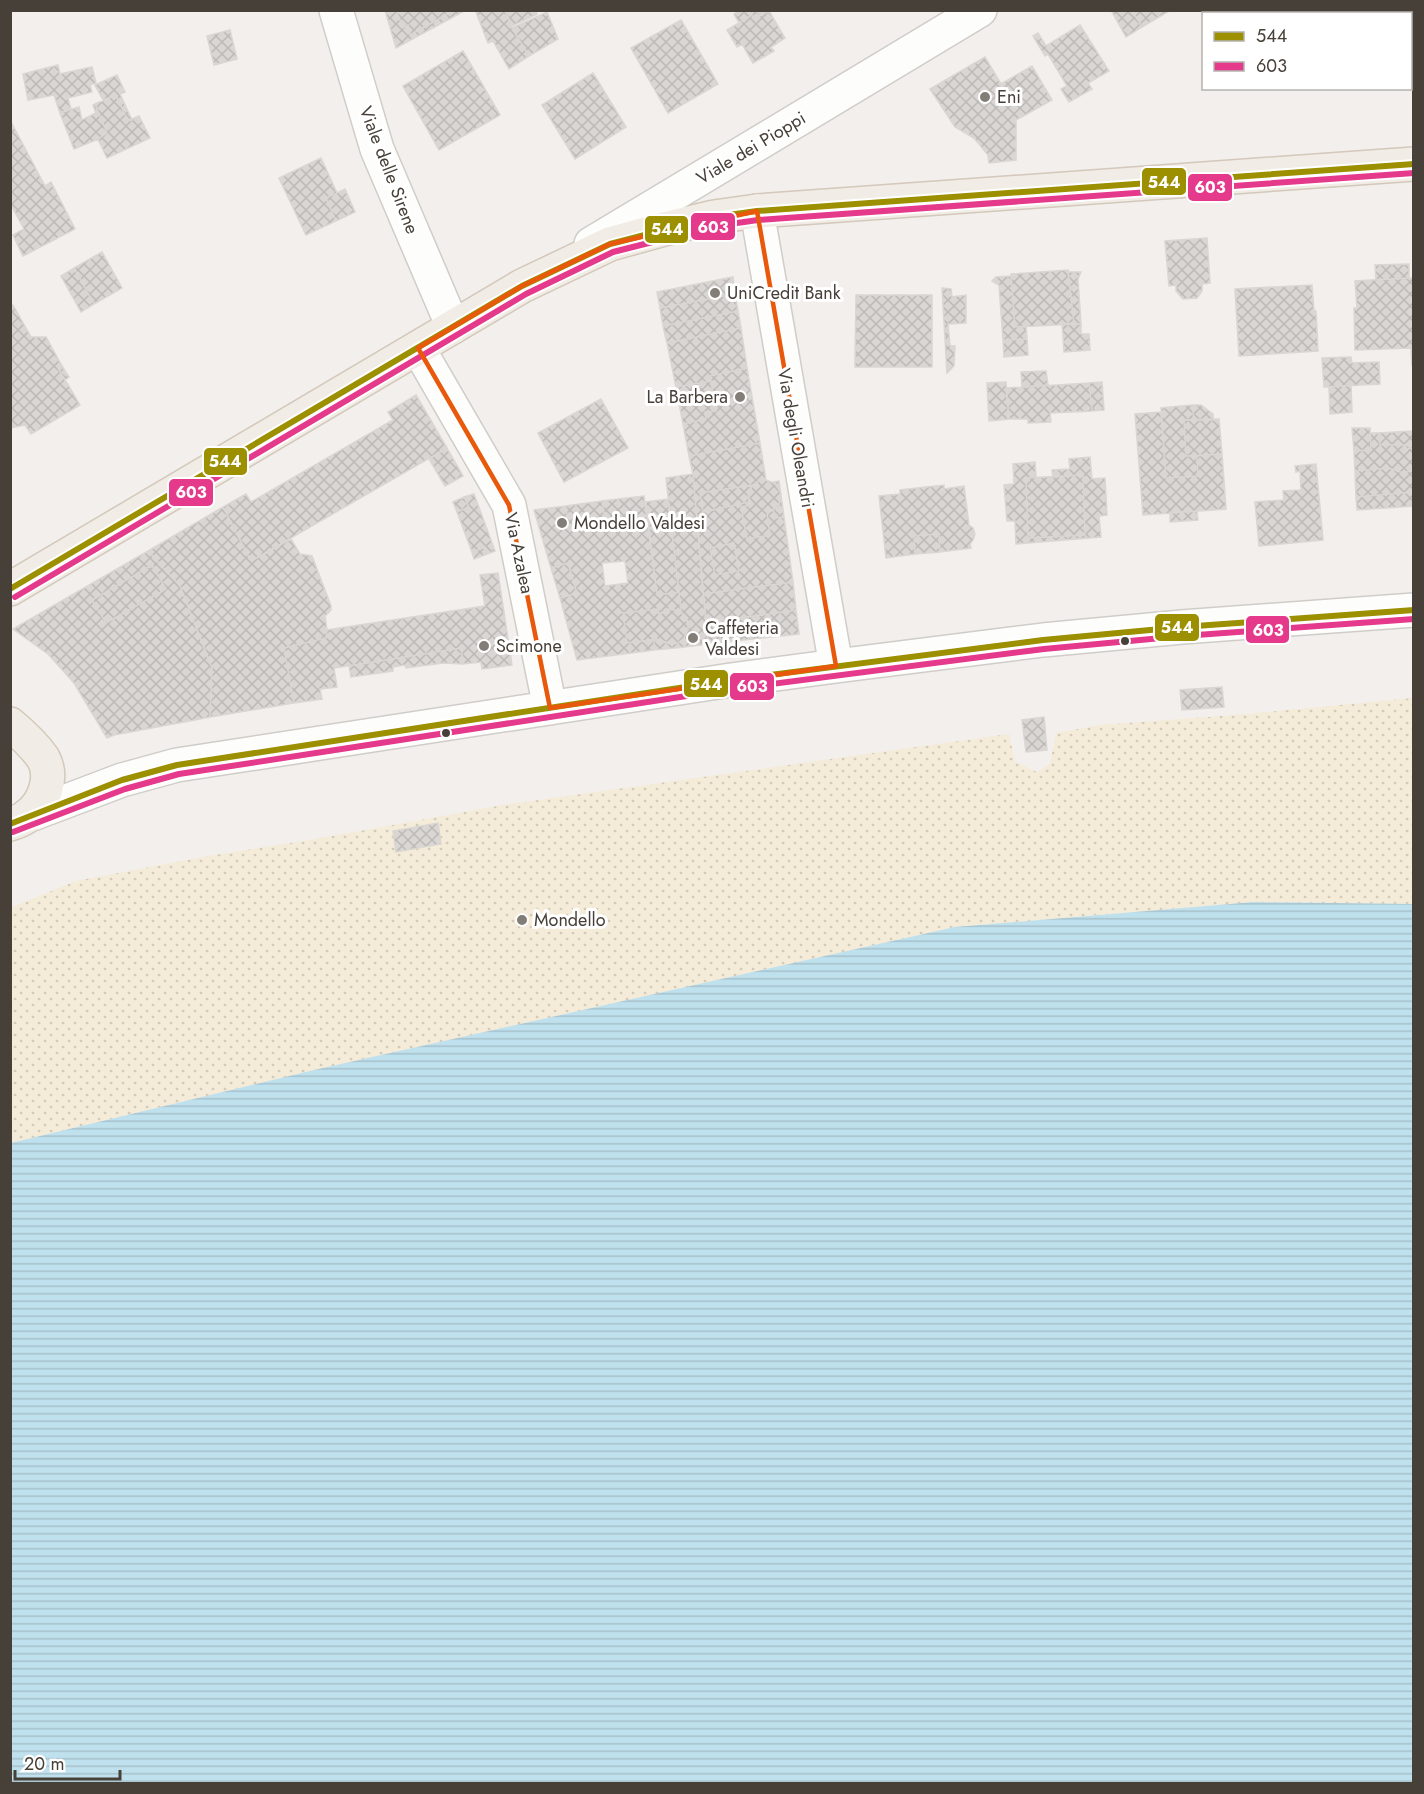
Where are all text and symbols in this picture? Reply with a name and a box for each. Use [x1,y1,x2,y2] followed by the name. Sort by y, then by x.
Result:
[1202,12,1412,90] legend
[1256,23,1287,49] text: 544
[1256,53,1287,79] text: 603
[997,84,1021,110] place label: Eni
[978,90,992,104] marker: Eni
[353,102,425,238] street label: Viale delle Sirene
[691,105,811,191] street label: Viale dei Pioppi
[1141,167,1187,196] line badge: 544
[1148,171,1180,194] text: 544
[1187,173,1233,202] line badge: 603
[1194,176,1226,199] text: 603
[690,212,736,241] line badge: 603
[644,215,689,244] line badge: 544
[697,216,729,239] text: 603
[651,218,683,241] text: 544
[727,280,841,306] place label: UniCredit Bank
[708,286,722,300] marker: UniCredit Bank
[771,366,821,510] street label: Via degli Oleandri
[647,384,728,410] place label: La Barbera
[733,390,747,404] marker: La Barbera
[203,447,248,476] line badge: 544
[209,450,241,473] text: 544
[168,478,214,507] line badge: 603
[175,481,207,504] text: 603
[498,510,540,596] street label: Via Azalea
[574,510,705,536] place label: Mondello Valdesi
[555,516,569,530] marker: Mondello Valdesi
[1154,613,1200,642] line badge: 544
[705,615,779,662] place label: Caffeteria Valdesi
[1245,615,1290,644] line badge: 603
[1161,616,1193,639] text: 544
[1252,619,1284,642] text: 603
[686,631,700,645] marker: Caffeteria Valdesi
[496,633,562,659] place label: Scimone
[1119,635,1131,647] unlabelled marker
[477,639,491,653] marker: Scimone
[683,669,729,698] line badge: 544
[729,672,775,701] line badge: 603
[690,673,722,696] text: 544
[736,675,768,698] text: 603
[440,727,452,739] unlabelled marker
[534,907,606,933] place label: Mondello
[515,913,529,927] marker: Mondello
[15,1743,120,1781] scale bar
[24,1751,64,1777] text: 20 m

